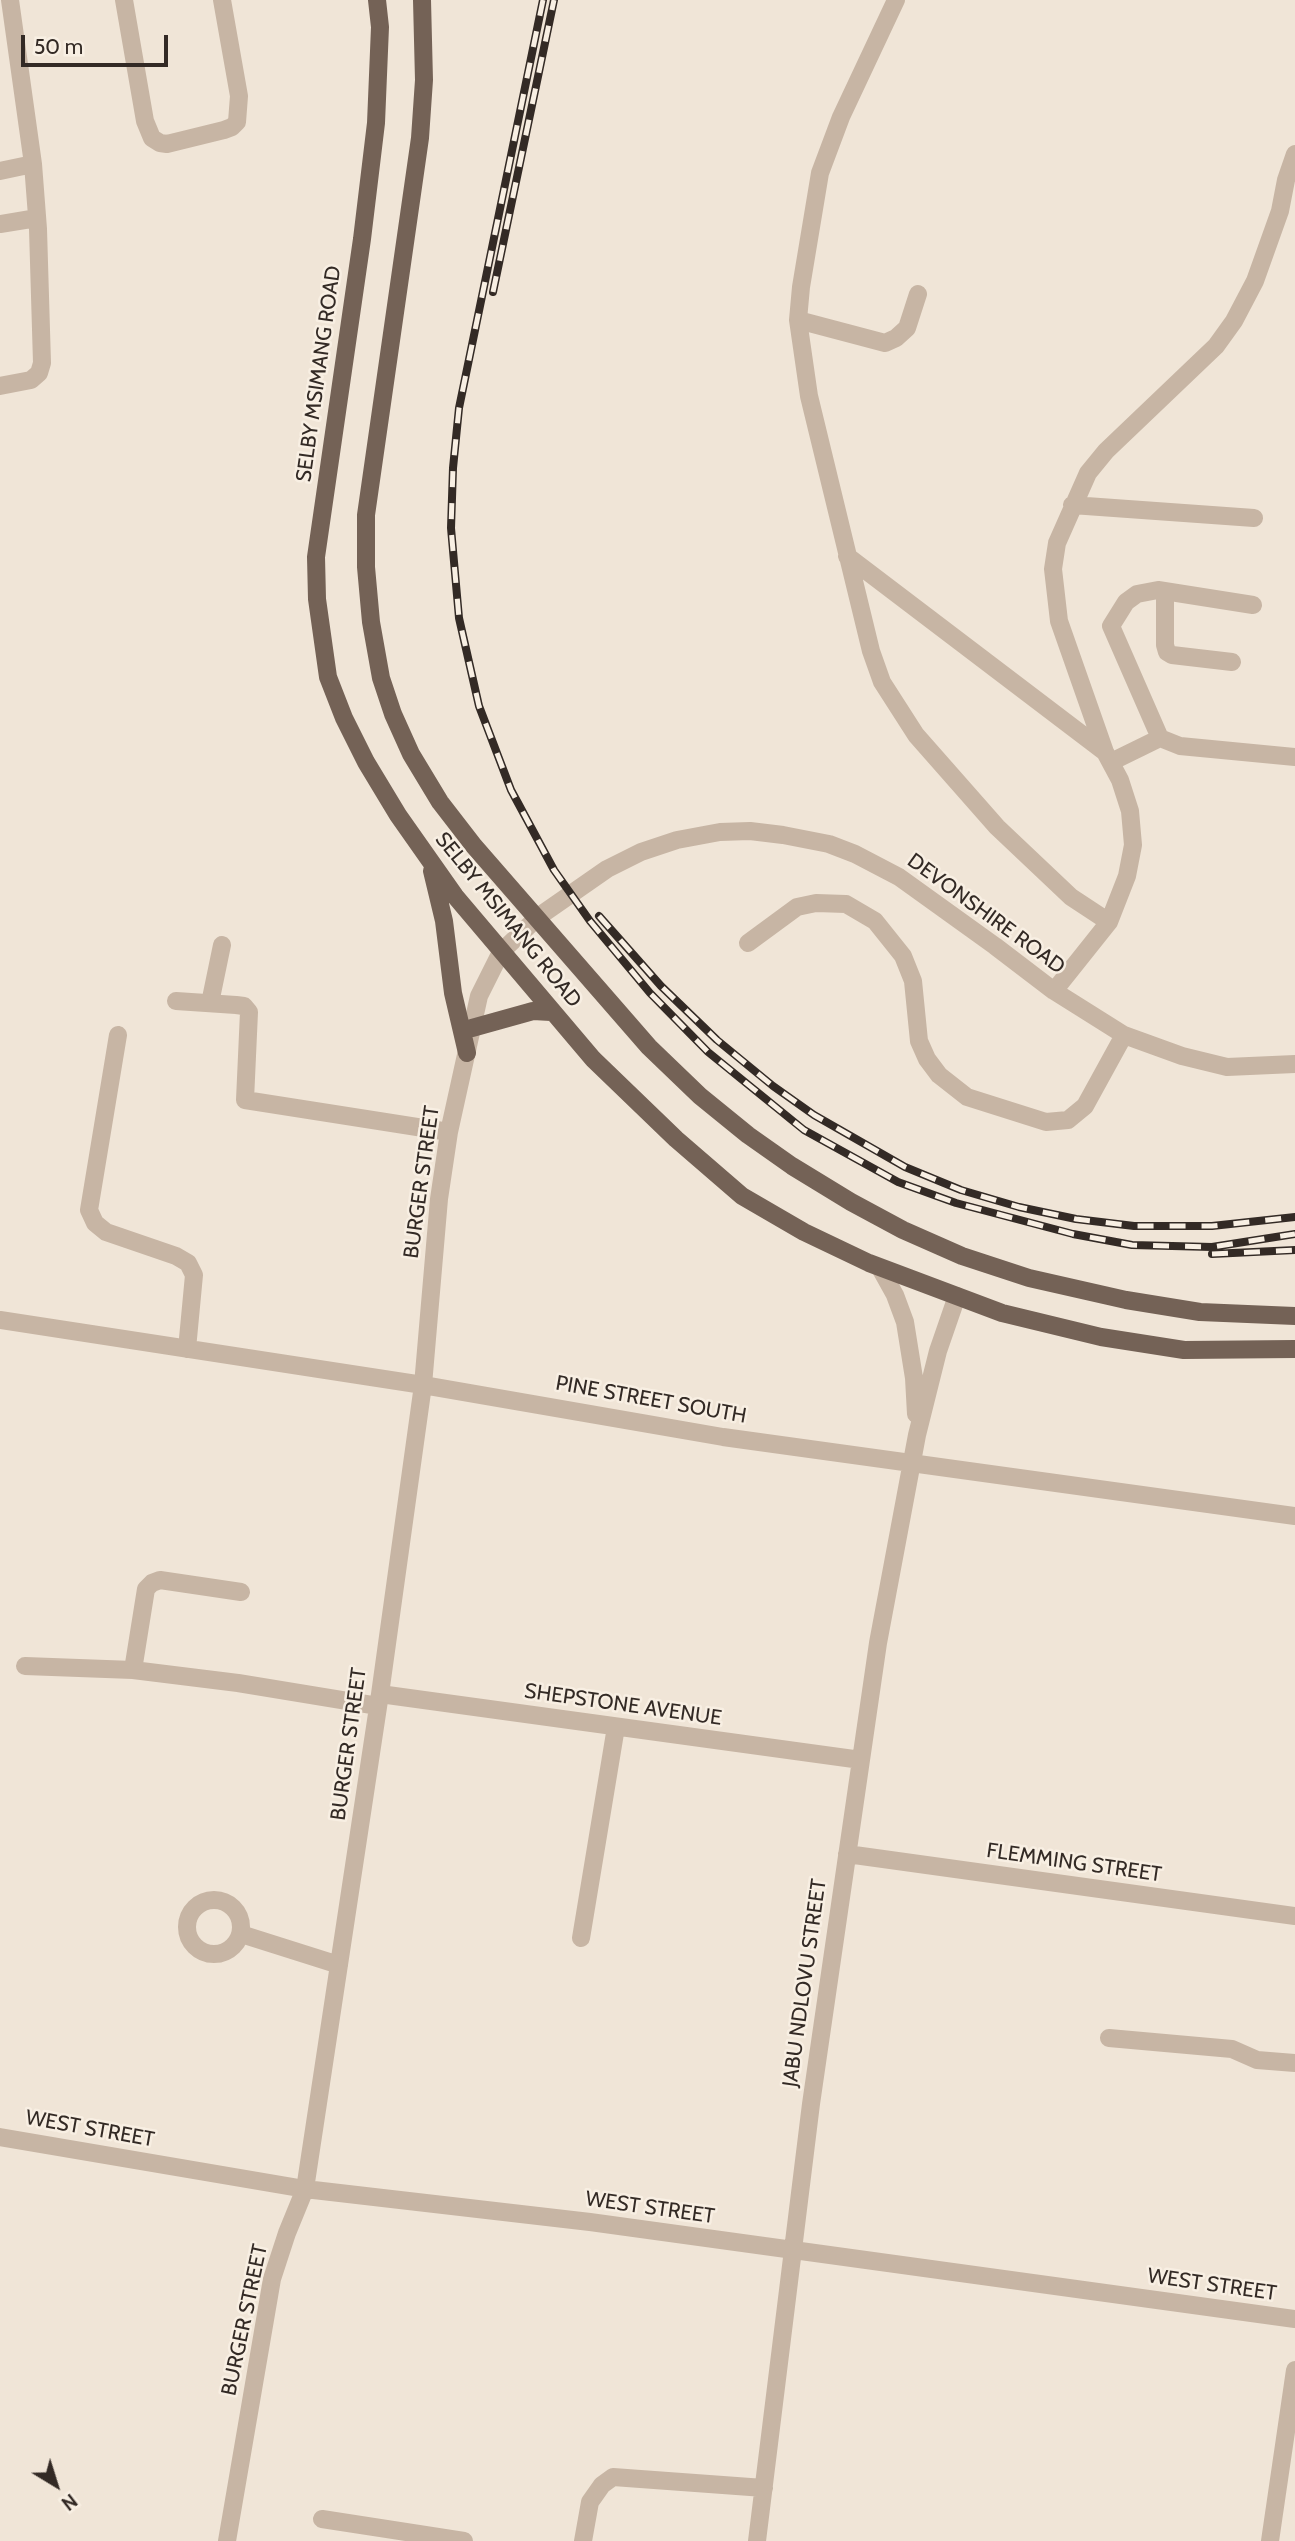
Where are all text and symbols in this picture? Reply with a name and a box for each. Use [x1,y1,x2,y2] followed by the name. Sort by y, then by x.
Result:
[24,21,172,65] scale bar
[34,34,83,59] text: 50 m
[291,264,347,484] street label: SELBY MSIMANG ROAD
[430,827,586,1013] street label: SELBY MSIMANG ROAD
[902,848,1070,980] street label: DEVONSHIRE ROAD
[399,1104,445,1260] street label: BURGER STREET
[554,1371,748,1429] street label: PINE STREET SOUTH
[326,1666,372,1822] street label: BURGER STREET
[523,1679,723,1731] street label: SHEPSTONE AVENUE
[985,1838,1163,1888] street label: FLEMMING STREET
[778,1877,832,2089] street label: JABU NDLOVU STREET
[24,2105,156,2153] street label: WEST STREET
[584,2186,716,2230] street label: WEST STREET
[217,2242,273,2398] street label: BURGER STREET
[1146,2263,1278,2307] street label: WEST STREET
[21,2450,91,2520] north arrow
[57,2489,82,2515] text: N

